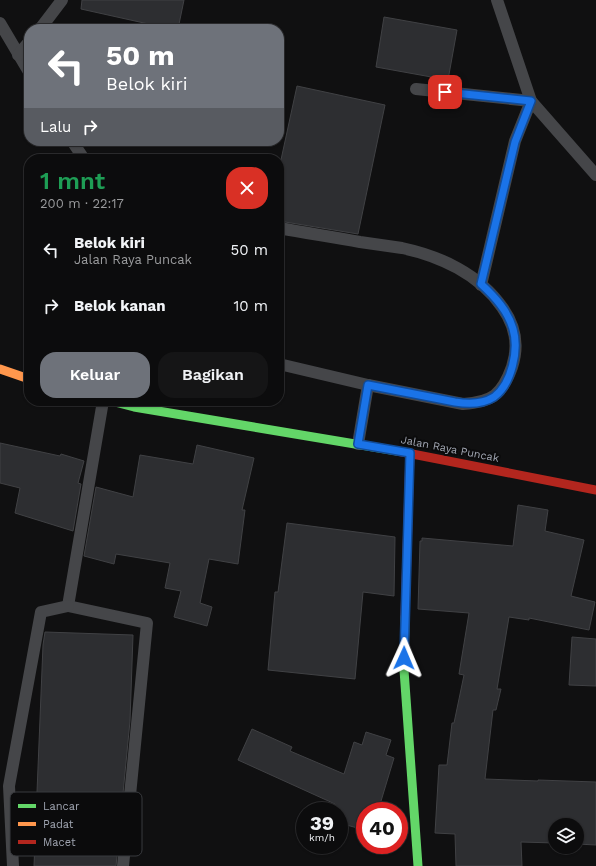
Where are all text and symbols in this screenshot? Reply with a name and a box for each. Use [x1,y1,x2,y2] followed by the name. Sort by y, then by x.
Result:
[106,39,175,72] text: 50 m
[40,40,92,92] icon: left
[106,73,188,94] text: Belok kiri
[428,75,462,109] pin
[434,81,456,103] icon: arrive
[79,116,101,138] icon: right
[40,118,71,136] text: Lalu
[40,167,105,195] text: 1 mnt
[226,167,268,209] button: close
[40,196,124,211] text: 200 m · 22:17
[74,234,145,252] text: Belok kiri
[40,239,62,261] icon: left
[231,241,268,259] text: 50 m
[74,252,192,267] text: Jalan Raya Puncak
[40,295,62,317] icon: right
[74,297,165,315] text: Belok kanan
[233,297,268,315] text: 10 m
[40,352,150,398] button: Keluar
[158,352,268,398] button: Bagikan
[400,433,500,465] street label: Jalan Raya Puncak
[383,637,425,679] position arrow
[10,792,142,856] legend
[43,800,80,813] text: Lancar
[356,802,408,854] speed limit sign: 40
[310,811,334,835] text: 39
[43,818,74,831] text: Padat
[548,818,584,854] map controls
[548,818,584,854] button: layers
[309,832,335,843] text: km/h
[43,836,76,849] text: Macet

